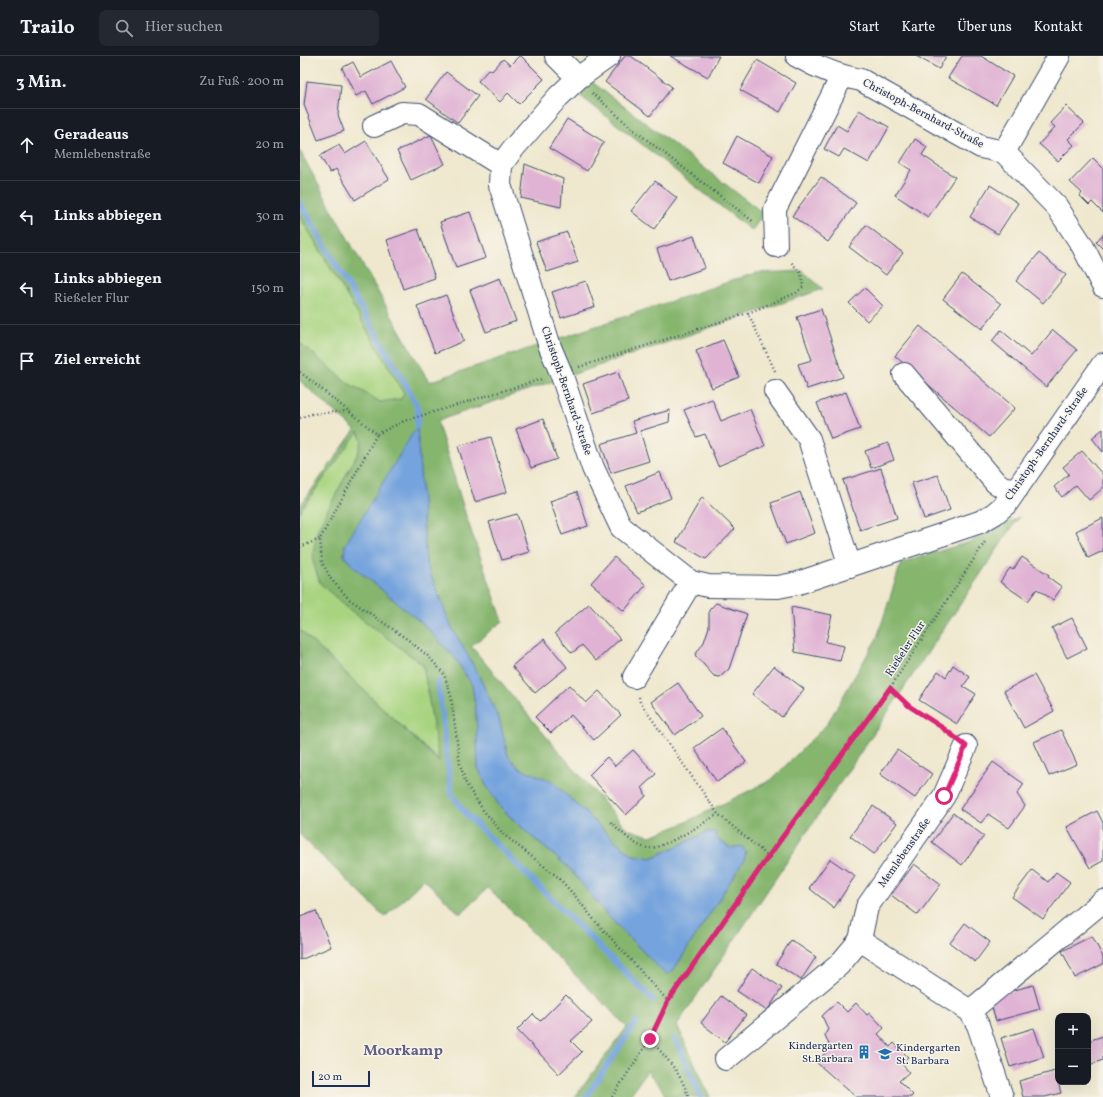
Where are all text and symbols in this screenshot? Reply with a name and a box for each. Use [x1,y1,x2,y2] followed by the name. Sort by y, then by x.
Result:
[99,10,379,46] search box
[20,15,75,41] text: Trailo
[113,17,135,39] icon: search
[145,17,223,38] text: Hier suchen
[849,18,879,37] text: Start
[901,18,935,37] text: Karte
[957,18,1012,37] text: Über uns
[1034,18,1083,37] text: Kontakt
[16,71,67,94] text: 3 Min.
[199,73,284,91] text: Zu Fuß · 200 m
[860,76,986,152] street label: Christoph-Bernhard-Straße
[54,125,129,146] text: Geradeaus
[16,134,38,156] icon: ahead
[255,136,284,154] text: 20 m
[54,146,151,164] text: Memlebenstraße
[16,206,38,228] icon: left
[54,206,162,227] text: Links abbiegen
[256,208,284,226] text: 30 m
[54,269,162,290] text: Links abbiegen
[16,278,38,300] icon: left
[251,280,284,298] text: 150 m
[54,290,129,308] text: Rießeler Flur
[537,324,595,458] street label: Christoph-Bernhard-Straße
[16,350,38,372] icon: arrive
[54,350,141,371] text: Ziel erreicht
[1002,384,1092,504] street label: Christoph-Bernhard-Straße
[882,618,930,680] street label: Rießeler Flur
[935,787,953,805] route start
[875,815,935,891] street label: Memlebenstraße
[1055,1013,1091,1085] map controls
[1055,1013,1091,1049] button: +
[641,1030,659,1048] route end
[788,1039,854,1067] place label: Kindergarten St.Barbara
[363,1041,443,1062] district label: Moorkamp
[896,1041,961,1069] place label: Kindergarten St. Barbara
[856,1044,872,1060] building icon: Kindergarten St.Barbara
[877,1046,893,1062] school or university icon: Kindergarten St. Barbara
[1055,1049,1091,1085] button: −
[312,1069,370,1088] scale bar
[318,1070,342,1085] text: 20 m

